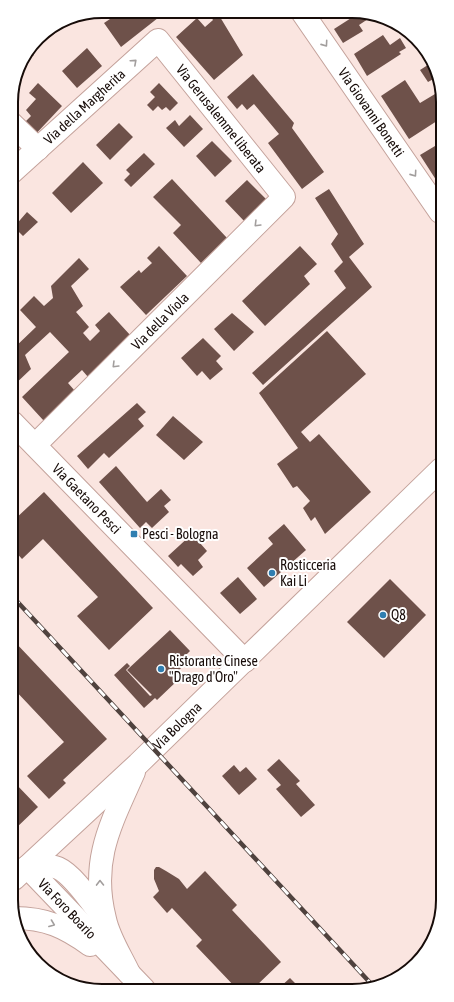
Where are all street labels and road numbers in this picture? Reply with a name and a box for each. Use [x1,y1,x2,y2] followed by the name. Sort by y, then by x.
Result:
[173,61,269,176] street label: Via Gerusalemme liberata
[335,65,407,160] street label: Via Giovanni Bonetti
[40,66,128,147] street label: Via della Margherita
[128,289,192,353] street label: Via della Viola
[49,460,124,537] street label: Via Gaetano Pesci
[150,699,205,753] street label: Via Bologna
[35,876,100,942] street label: Via Foro Boario

